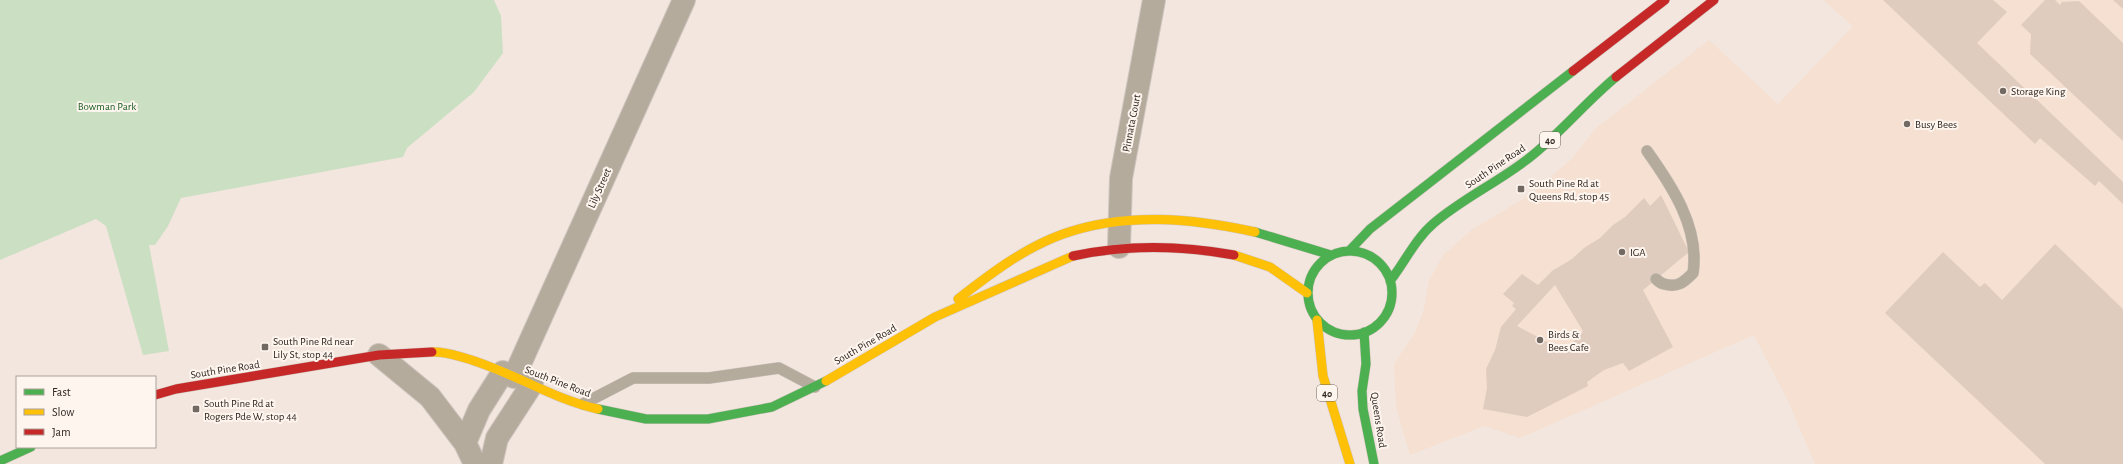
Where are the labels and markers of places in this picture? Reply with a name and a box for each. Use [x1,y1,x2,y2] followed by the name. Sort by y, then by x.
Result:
[1998,86,2008,96] marker: Storage King
[2011,86,2066,97] place label: Storage King
[1902,119,1912,129] marker: Busy Bees
[1915,119,1957,130] place label: Busy Bees
[1529,178,1610,202] place label: South Pine Rd at Queens Rd, stop 45
[1516,184,1526,194] marker: South Pine Rd at Queens Rd, stop 45
[1617,247,1627,257] marker: IGA
[1630,247,1646,258] place label: IGA
[1548,329,1589,353] place label: Birds & Bees Cafe
[1535,335,1545,345] marker: Birds & Bees Cafe
[273,336,354,360] place label: South Pine Rd near Lily St, stop 44
[260,342,270,352] marker: South Pine Rd near Lily St, stop 44
[204,398,297,422] place label: South Pine Rd at Rogers Pde W, stop 44
[191,404,201,414] marker: South Pine Rd at Rogers Pde W, stop 44

